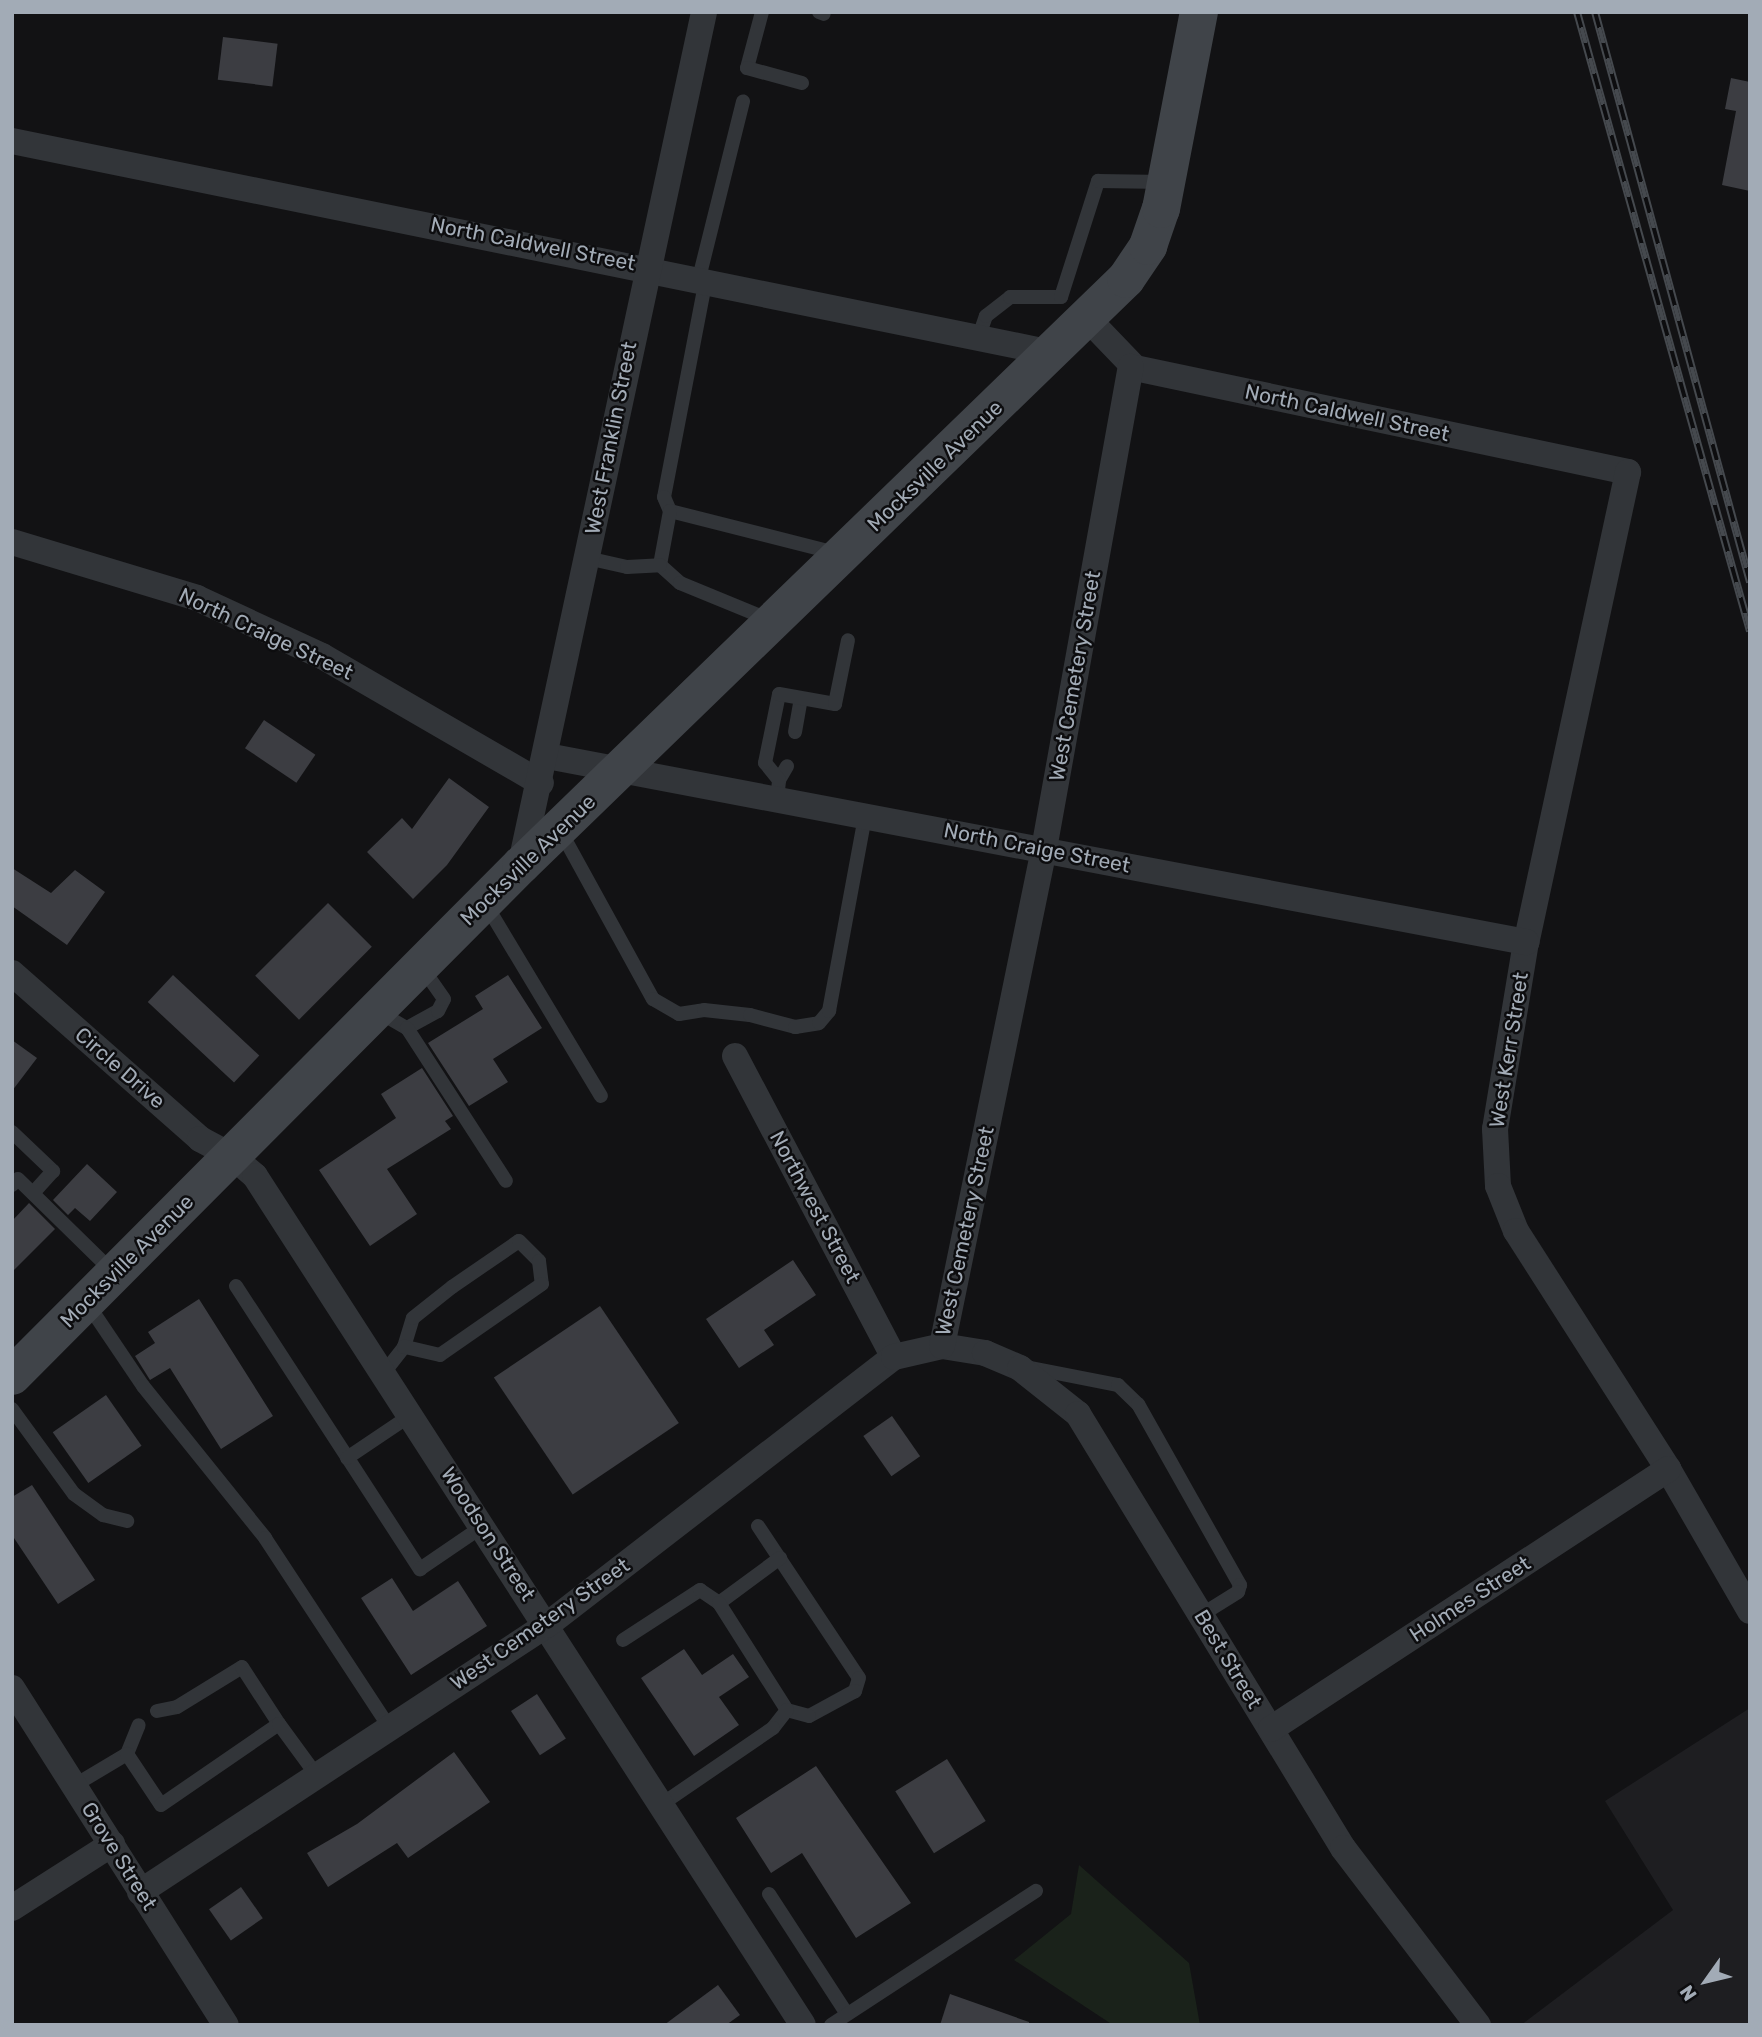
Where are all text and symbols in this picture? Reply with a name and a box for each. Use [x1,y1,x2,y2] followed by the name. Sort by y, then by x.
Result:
[428,212,638,276] street label: North Caldwell Street
[580,339,642,537] street label: West Franklin Street
[1242,379,1452,447] street label: North Caldwell Street
[862,395,1008,537] street label: Mocksville Avenue
[1044,569,1106,783] street label: West Cemetery Street
[175,583,357,685] street label: North Craige Street
[455,789,601,931] street label: Mocksville Avenue
[942,818,1132,878] street label: North Craige Street
[1484,970,1534,1130] street label: West Kerr Street
[70,1022,170,1114] street label: Circle Drive
[930,1124,1000,1338] street label: West Cemetery Street
[764,1127,866,1287] street label: Northwest Street
[55,1189,199,1333] street label: Mocksville Avenue
[435,1462,541,1606] street label: Woodson Street
[1405,1551,1535,1647] street label: Holmes Street
[445,1552,635,1696] street label: West Cemetery Street
[1189,1605,1267,1713] street label: Best Street
[76,1797,162,1915] street label: Grove Street
[1671,1946,1741,2016] north arrow
[1675,1981,1702,2005] text: N

